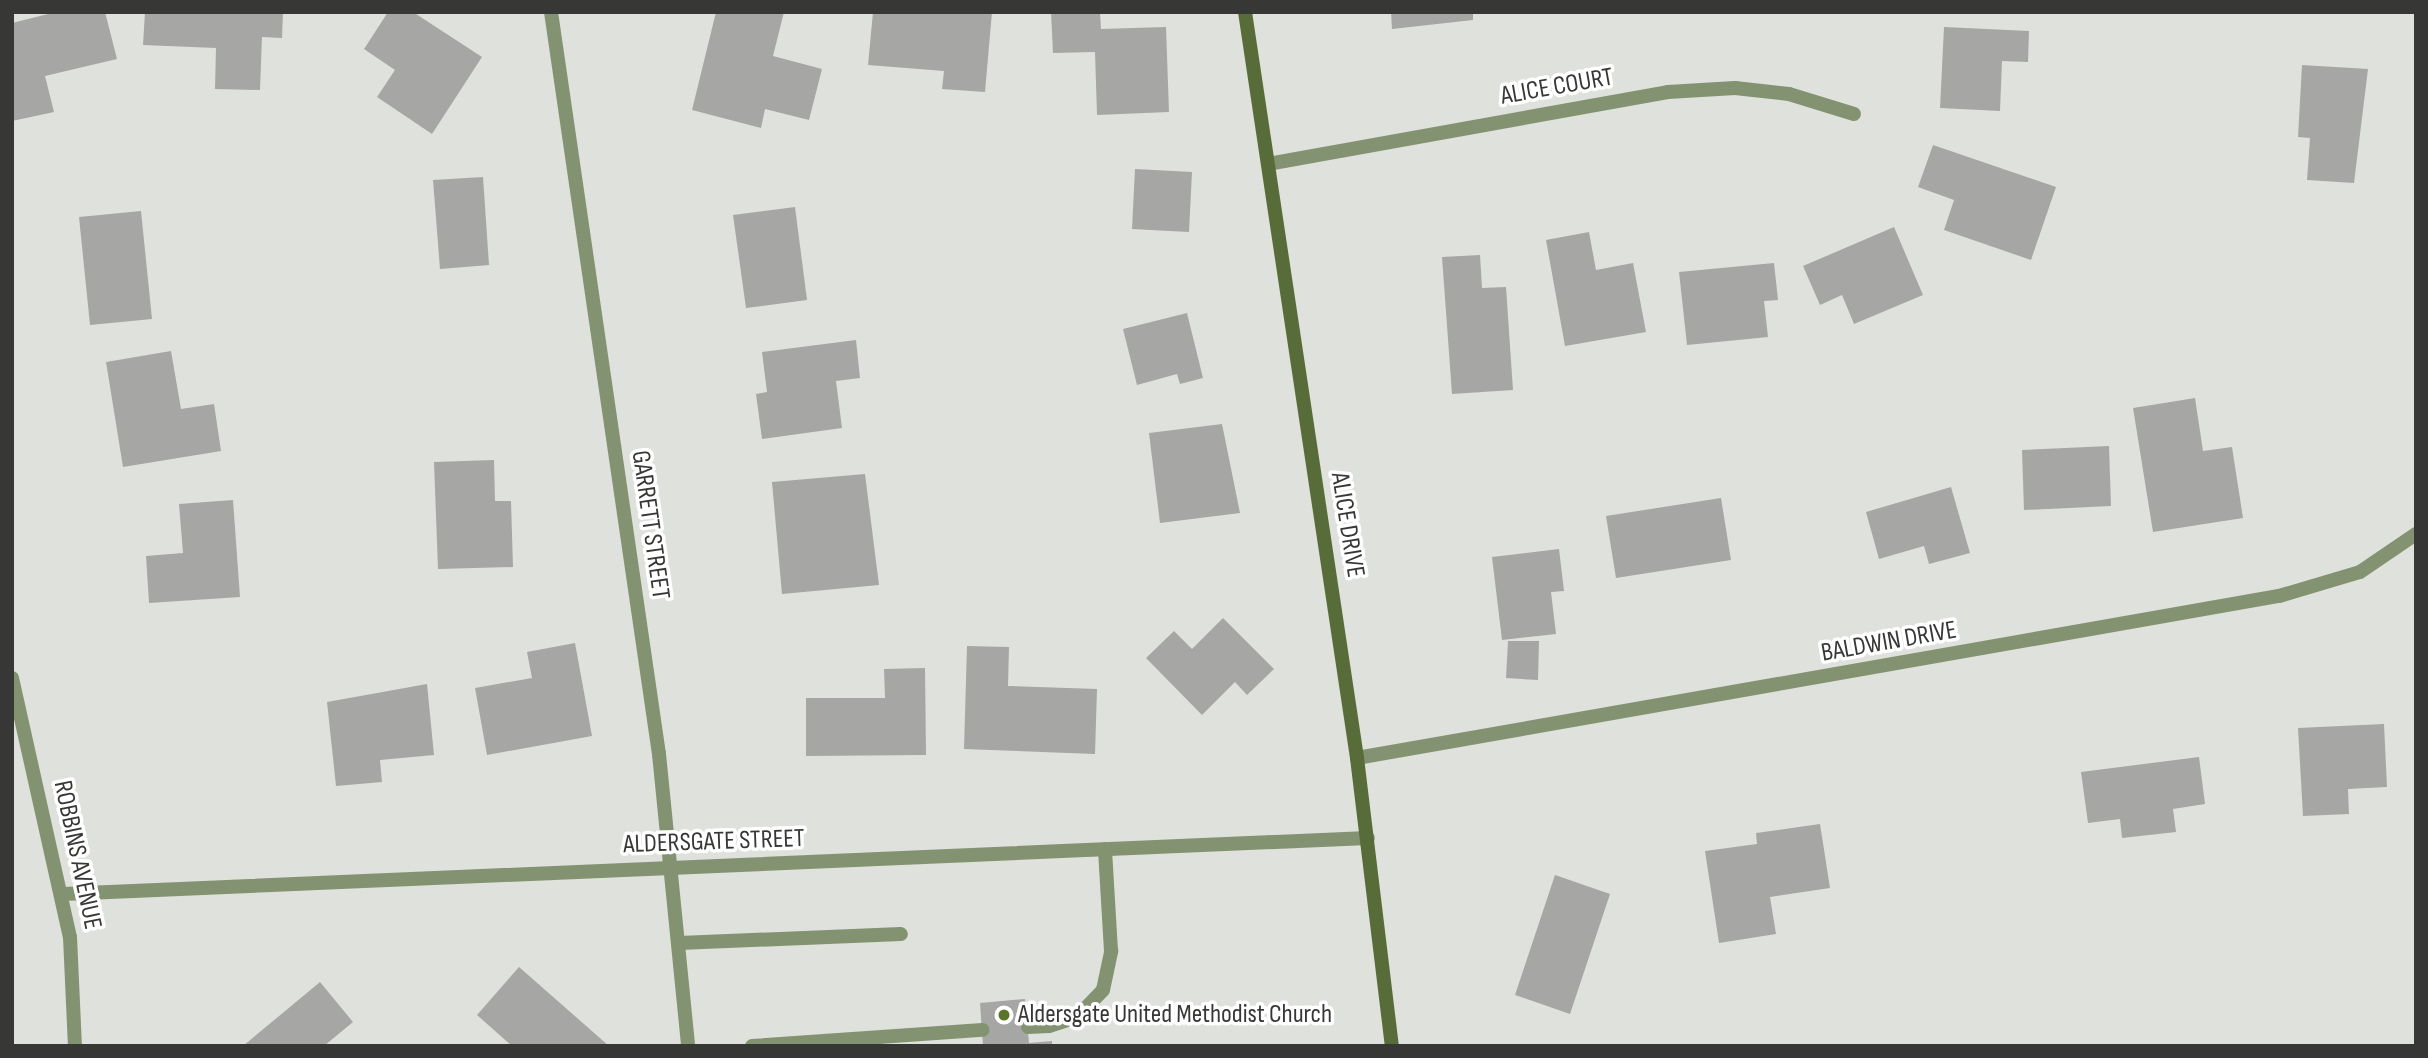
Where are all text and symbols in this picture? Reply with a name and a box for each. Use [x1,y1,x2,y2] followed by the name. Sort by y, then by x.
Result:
[1498,62,1616,112] street label: ALICE COURT
[624,449,676,601] street label: GARRETT STREET
[1323,470,1371,580] street label: ALICE DRIVE
[1819,615,1959,669] street label: BALDWIN DRIVE
[46,778,108,932] street label: ROBBINS AVENUE
[623,823,805,861] street label: ALDERSGATE STREET
[1018,999,1332,1031] place label: Aldersgate United Methodist Church
[996,1007,1012,1023] marker: Aldersgate United Methodist Church

